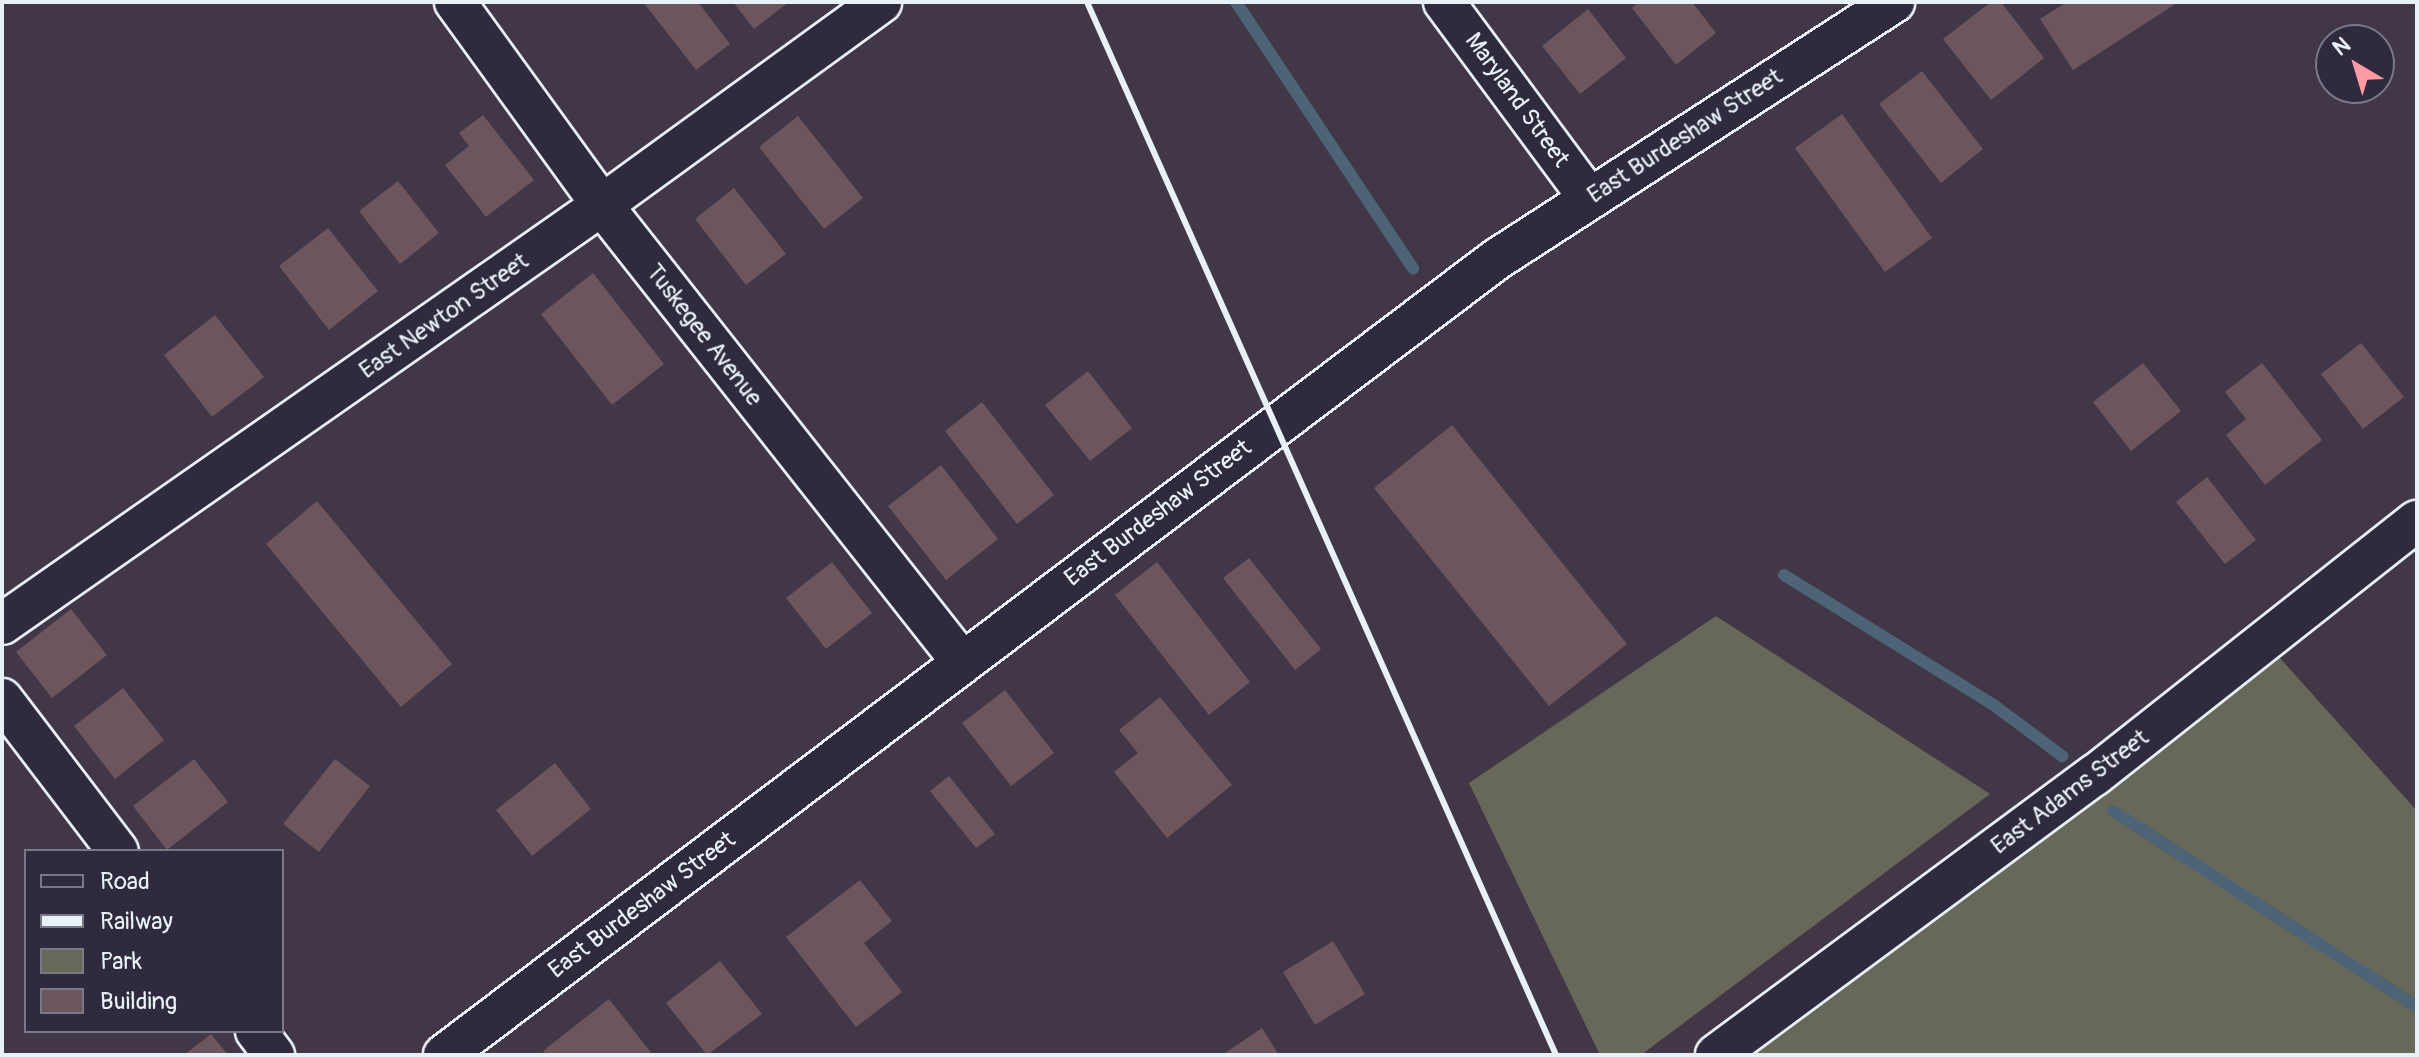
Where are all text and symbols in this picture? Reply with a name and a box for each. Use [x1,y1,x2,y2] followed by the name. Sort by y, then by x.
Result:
[2315,24,2395,104] north arrow
[1459,27,1575,173] street label: Maryland Street
[2327,31,2356,62] text: N
[1582,62,1788,210] street label: East Burdeshaw Street
[354,247,534,385] street label: East Newton Street
[640,258,768,412] street label: Tuskegee Avenue
[1059,433,1257,593] street label: East Burdeshaw Street
[1986,723,2154,861] street label: East Adams Street
[543,825,741,985] street label: East Burdeshaw Street
[24,849,284,1033] legend
[100,867,150,896] text: Road
[100,907,173,936] text: Railway
[100,947,142,976] text: Park
[100,987,177,1016] text: Building

